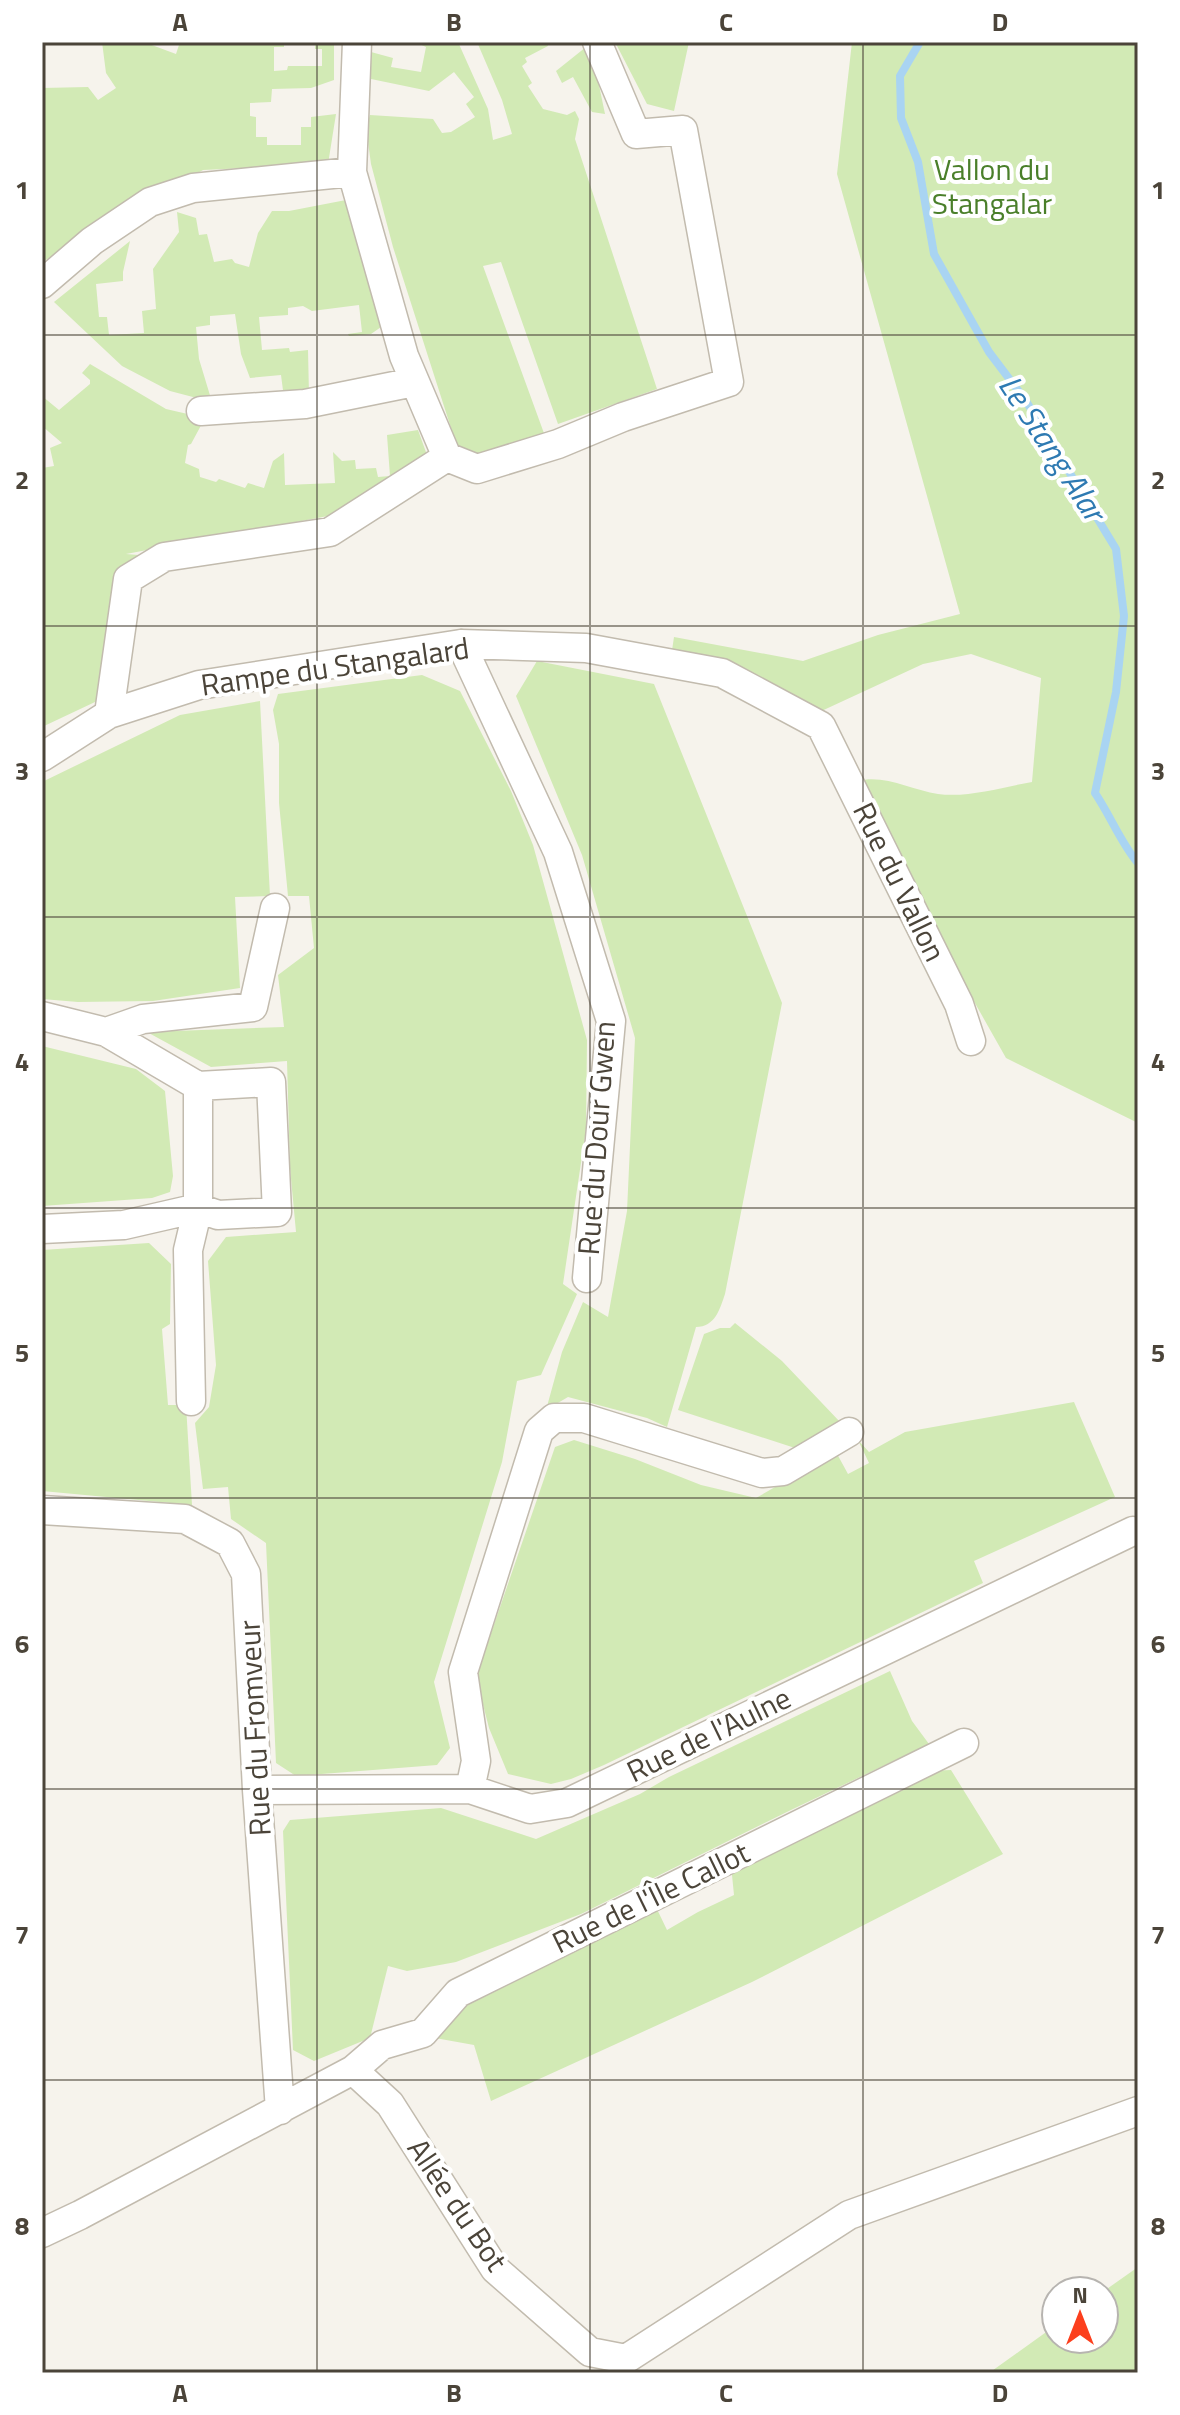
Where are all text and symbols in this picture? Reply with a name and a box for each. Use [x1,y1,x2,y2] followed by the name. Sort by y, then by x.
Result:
[172,2,188,41] text: A
[446,2,462,41] text: B
[719,2,733,41] text: C
[992,2,1008,41] text: D
[932,146,1052,226] park label: Vallon du Stangalar
[15,170,29,209] text: 1
[1151,170,1165,209] text: 1
[988,365,1120,533] water label: Le Stang Alar
[15,460,29,499] text: 2
[1151,460,1165,499] text: 2
[198,624,472,708] street label: Rampe du Stangalard
[15,751,29,790] text: 3
[1151,751,1165,790] text: 3
[842,794,958,969] street label: Rue du Vallon
[565,1019,627,1257] street label: Rue du Dour Gwen
[15,1042,29,1081] text: 4
[1151,1042,1165,1081] text: 4
[15,1333,29,1372] text: 5
[1151,1333,1165,1372] text: 5
[225,1619,283,1837] street label: Rue du Fromveur
[15,1624,29,1663] text: 6
[1151,1624,1165,1663] text: 6
[619,1675,798,1794] street label: Rue de l'Aulne
[544,1829,757,1965] street label: Rue de l'Île Callot
[15,1915,29,1954] text: 7
[1151,1915,1165,1954] text: 7
[396,2129,520,2281] street label: Allée du Bot
[15,2206,29,2245] text: 8
[1151,2206,1165,2245] text: 8
[1040,2275,1120,2355] north arrow
[1072,2278,1088,2312] text: N
[172,2373,188,2412] text: A
[446,2373,462,2412] text: B
[719,2373,733,2412] text: C
[992,2373,1008,2412] text: D

